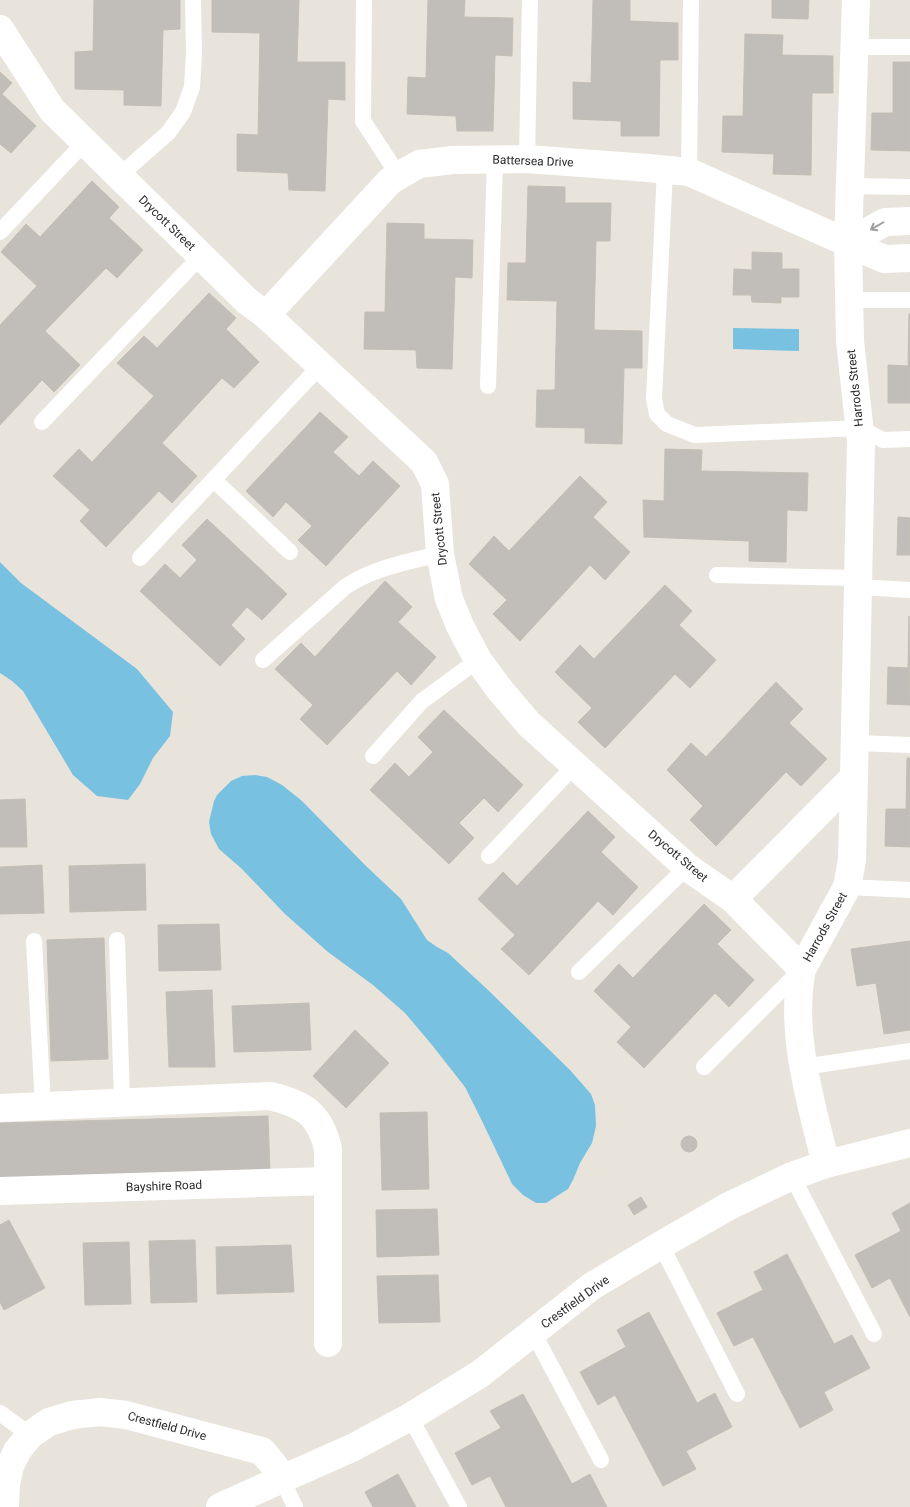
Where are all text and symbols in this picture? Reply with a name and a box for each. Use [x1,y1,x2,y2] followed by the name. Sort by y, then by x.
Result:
[492,153,574,169] street label: Battersea Drive
[136,193,198,254] street label: Drycott Street
[870,221,885,231] one-way arrow
[844,349,866,427] street label: Harrods Street
[428,492,450,566] street label: Drycott Street
[645,827,711,885] street label: Drycott Street
[800,890,850,964] street label: Harrods Street
[126,1178,202,1194] street label: Bayshire Road
[538,1273,612,1331] street label: Crestfield Drive
[126,1409,208,1443] street label: Crestfield Drive

